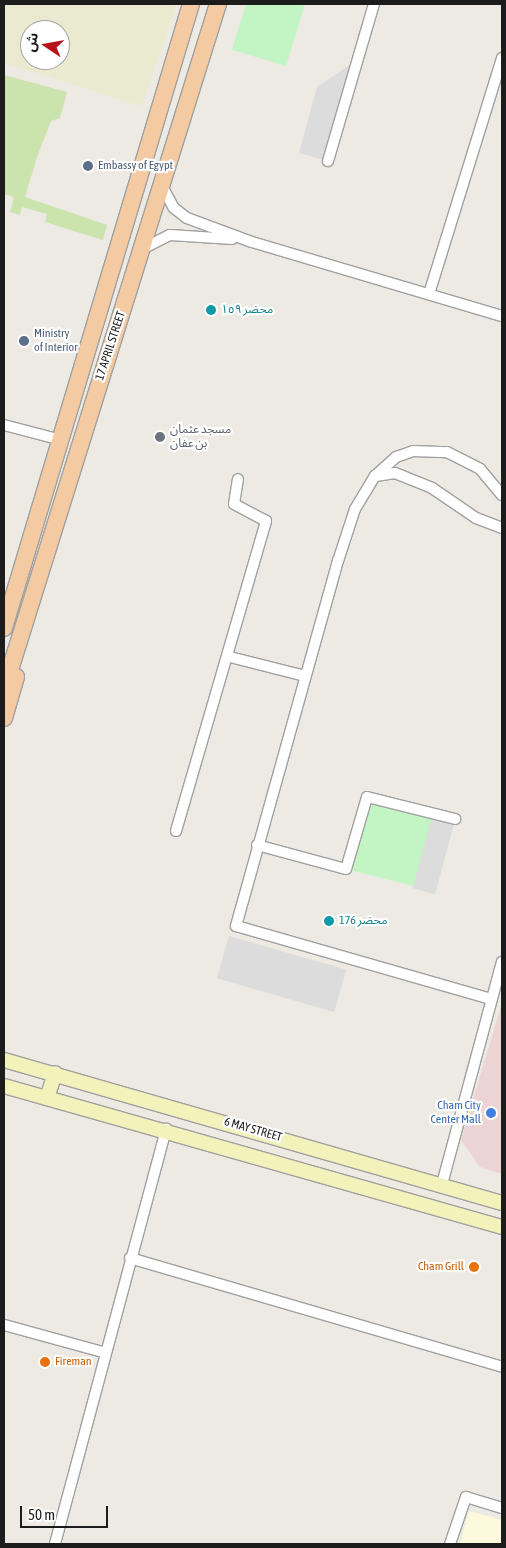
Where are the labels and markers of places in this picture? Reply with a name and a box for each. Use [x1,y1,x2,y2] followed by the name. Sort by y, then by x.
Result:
[98,159,173,173] place label: Embassy of Egypt
[82,160,94,172] marker: Embassy of Egypt
[221,303,273,317] place label: محضر ١٥٩
[205,304,217,316] marker: محضر ١٥٩
[34,327,78,355] place label: Ministry of Interior
[18,335,30,347] marker: Ministry of Interior
[170,423,231,451] place label: مسجد عثمان بن عفان
[154,431,166,443] marker: مسجد عثمان بن عفان
[339,914,388,928] place label: محضر 176
[323,915,335,927] marker: محضر 176
[430,1099,481,1127] place label: Cham City Center Mall
[485,1107,497,1119] marker: Cham City Center Mall
[418,1260,464,1274] place label: Cham Grill
[468,1261,480,1273] marker: Cham Grill
[55,1355,92,1369] place label: Fireman
[39,1356,51,1368] marker: Fireman

